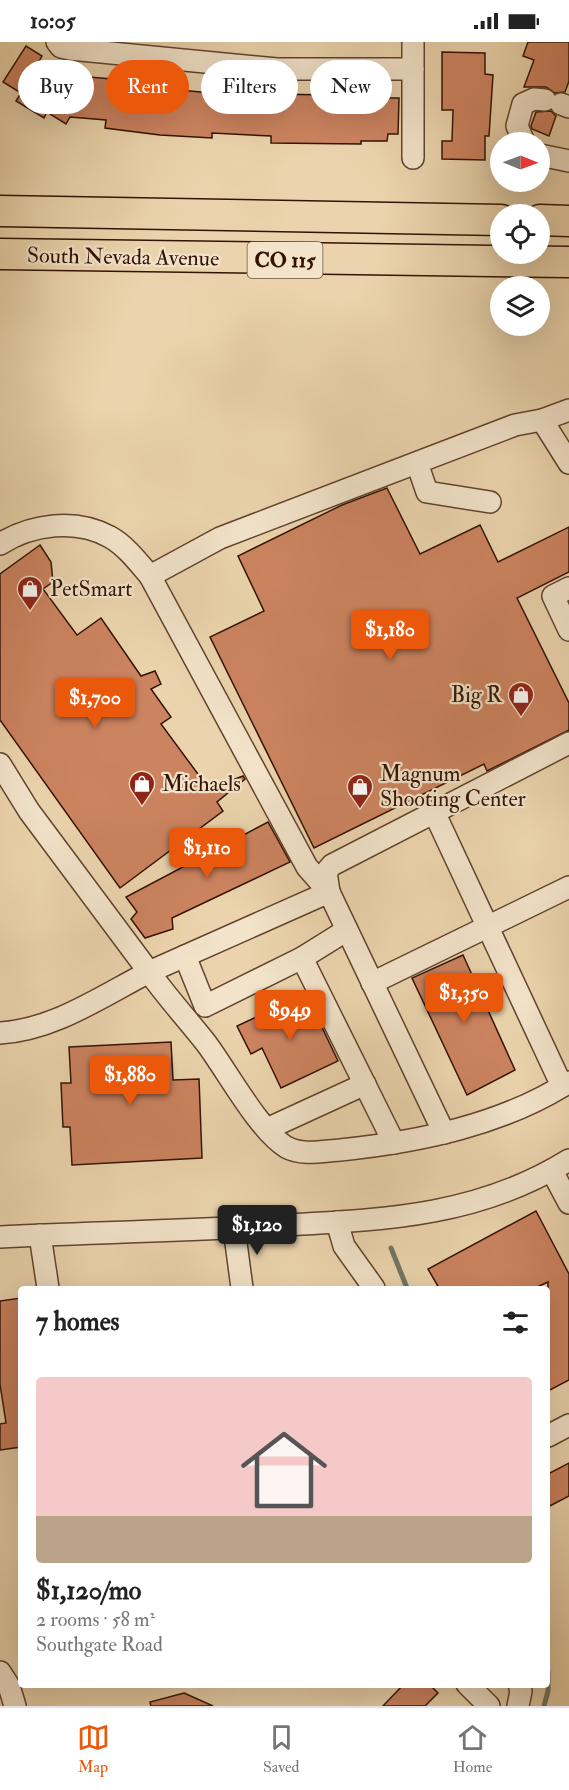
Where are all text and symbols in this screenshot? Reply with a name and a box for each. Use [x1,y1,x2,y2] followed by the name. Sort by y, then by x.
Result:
[30,7,75,35] text: 10:05
[18,60,94,114] chip: Buy
[106,60,189,114] chip: Rent
[201,60,298,114] chip: Filters
[310,60,392,114] chip: New
[490,132,550,192] north arrow
[490,132,550,336] map controls
[490,204,550,264] button: locate
[27,241,219,273] street label: South Nevada Avenue
[248,242,322,278] road number: CO 115
[490,276,550,336] button: layers
[15,574,45,612] shop icon: PetSmart
[50,575,132,603] place label: PetSmart
[341,610,439,661] pin: $1,180
[365,617,415,642] text: $1,180
[46,678,144,729] pin: $1,700
[506,680,536,718] shop icon: Big R
[451,681,503,709] place label: Big R
[69,685,121,710] text: $1,700
[380,760,527,813] place label: Magnum Shooting Center
[127,769,157,807] shop icon: Michaels
[162,770,241,798] place label: Michaels
[345,772,375,810] shop icon: Magnum Shooting Center
[158,828,256,879] pin: $1,110
[183,835,231,860] text: $1,110
[415,973,513,1024] pin: $1,350
[439,980,489,1005] text: $1,350
[254,990,326,1041] pin: $949
[269,997,311,1022] text: $949
[81,1055,179,1106] pin: $1,880
[104,1062,156,1087] text: $1,880
[208,1205,306,1256] pin: $1,120
[232,1212,282,1237] text: $1,120
[36,1306,119,1338] text: 7 homes
[499,1306,532,1339] icon: filters
[230,1416,338,1524] icon: home
[36,1575,141,1607] text: $1,120/mo
[36,1607,155,1632] text: 2 rooms · 58 m²
[36,1632,163,1657] text: Southgate Road
[77,1721,110,1777] tab: Map
[263,1721,299,1777] tab: Saved
[453,1721,492,1777] tab: Home

